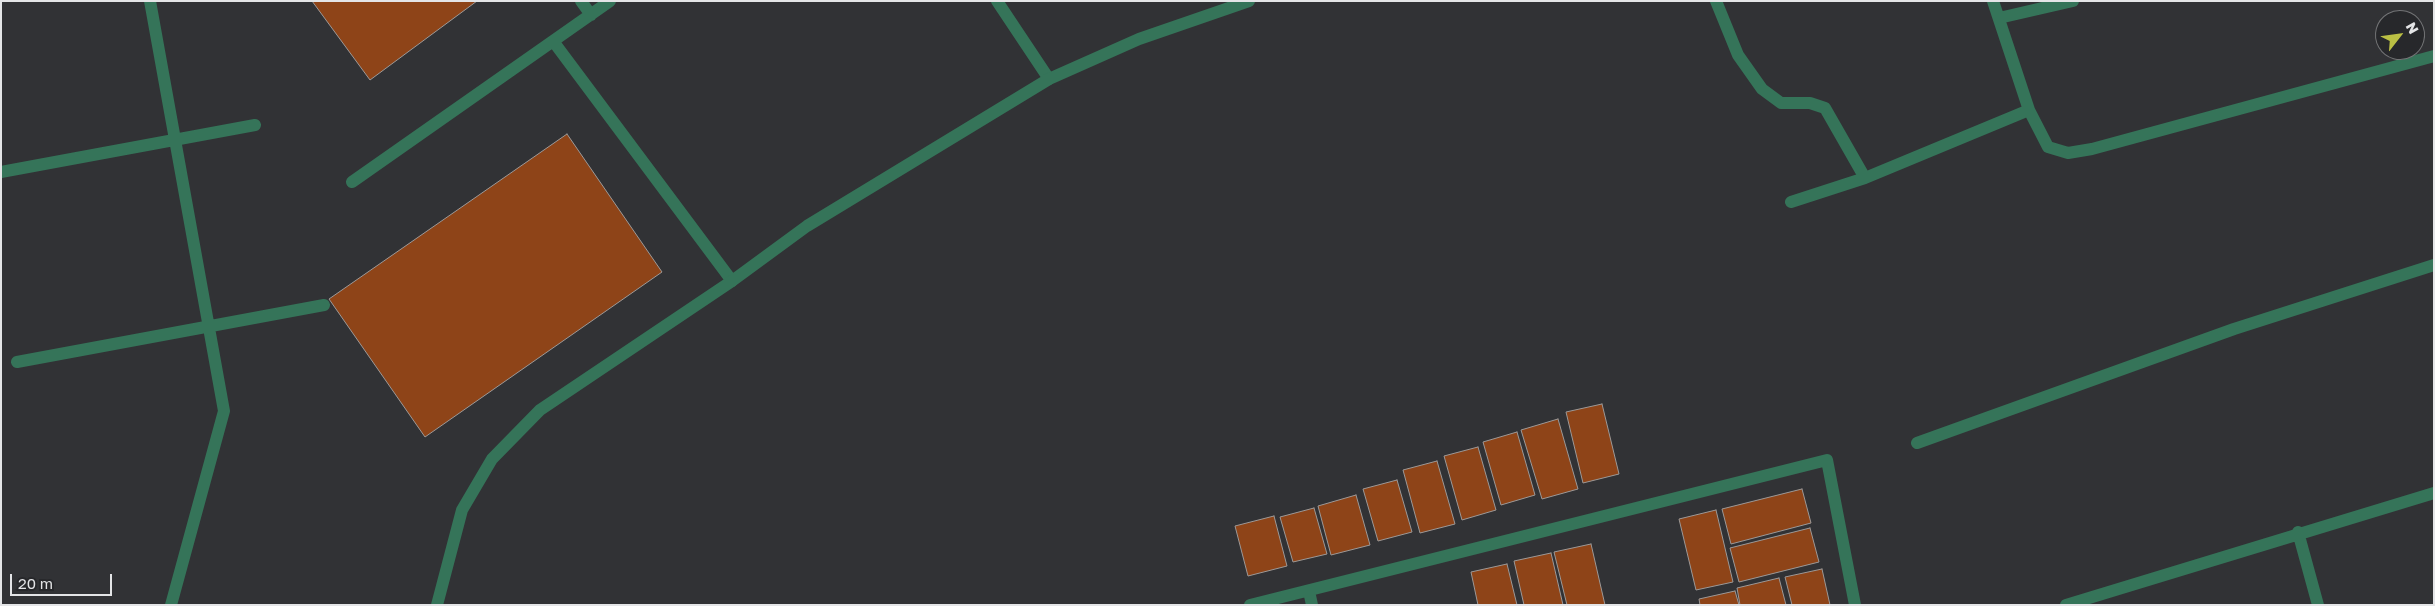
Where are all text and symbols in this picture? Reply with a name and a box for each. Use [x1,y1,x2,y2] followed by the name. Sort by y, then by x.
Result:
[2375,10,2425,60] north arrow
[2403,19,2423,37] text: N
[12,564,115,596] scale bar
[18,574,53,592] text: 20 m

